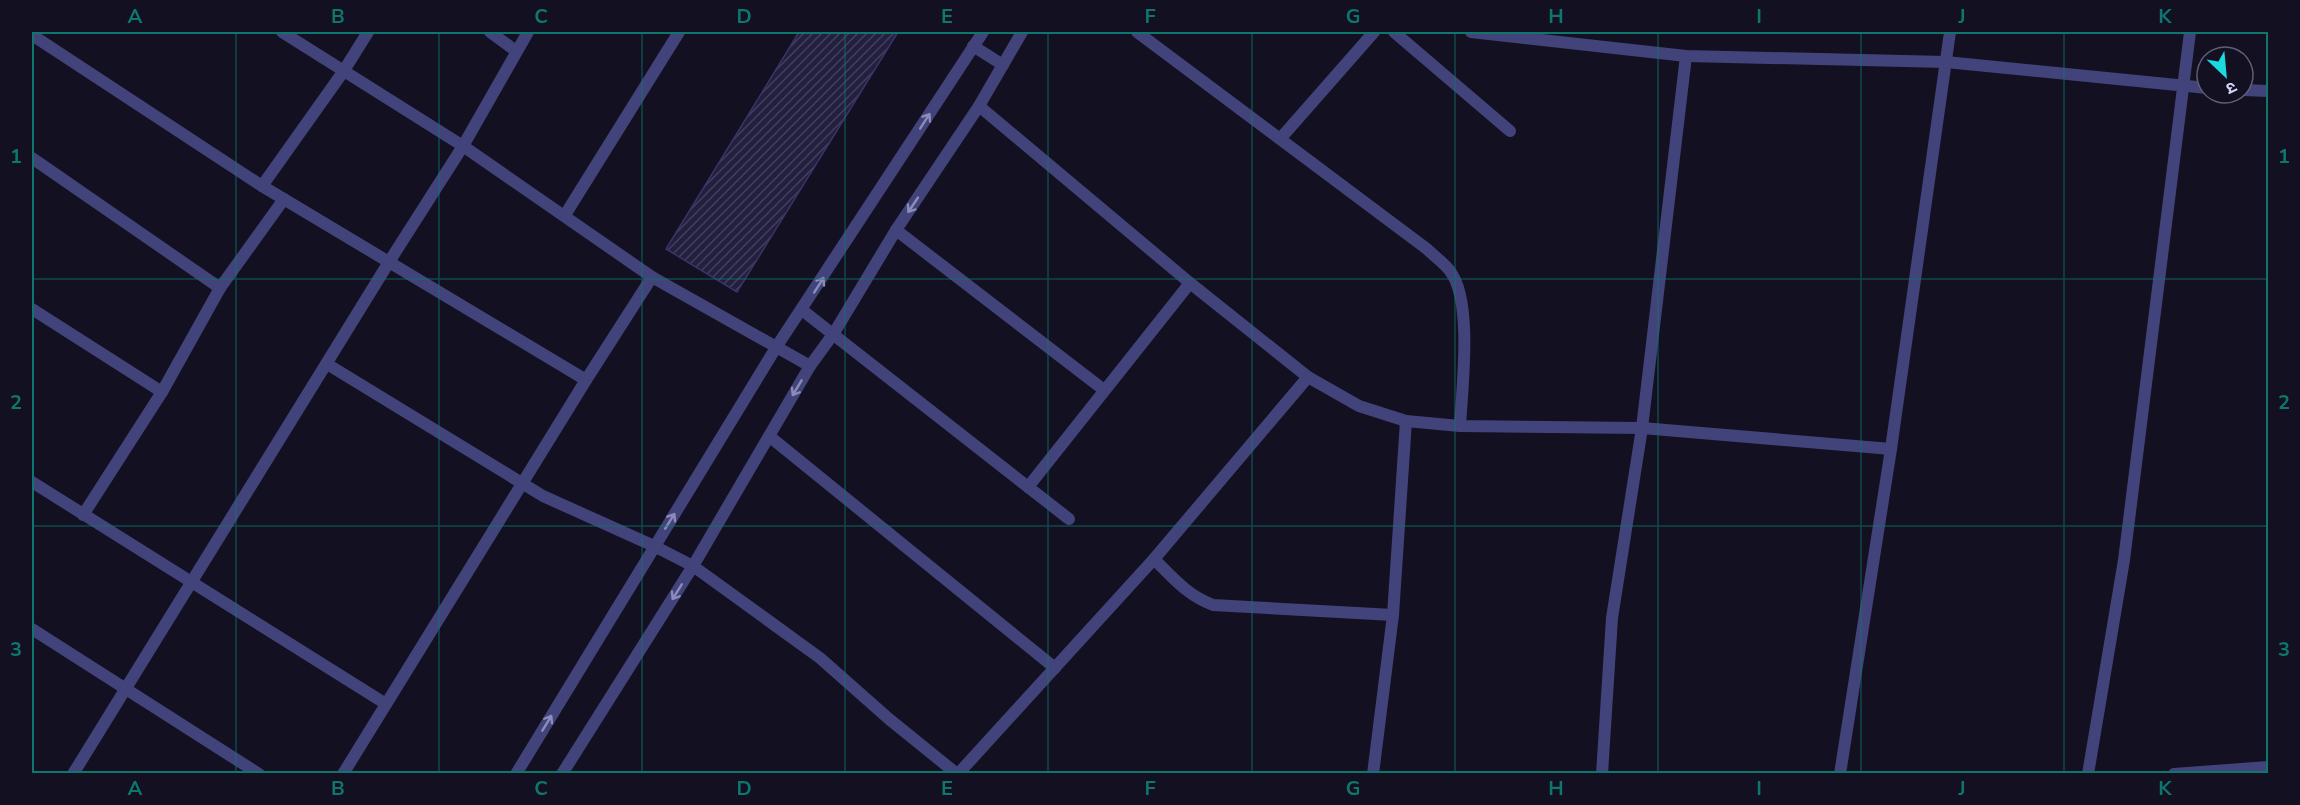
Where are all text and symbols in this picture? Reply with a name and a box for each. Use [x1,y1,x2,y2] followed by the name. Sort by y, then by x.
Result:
[128,3,143,30] text: A
[331,3,345,30] text: B
[534,3,548,30] text: C
[736,3,752,30] text: D
[941,3,953,30] text: E
[1144,3,1156,30] text: F
[1346,3,1360,30] text: G
[1548,3,1564,30] text: H
[1756,3,1762,30] text: I
[1957,3,1966,30] text: J
[2158,3,2172,30] text: K
[2195,45,2255,105] north arrow
[2222,76,2240,100] text: उ
[919,113,931,130] one-way arrow
[10,143,22,170] text: 1
[2278,143,2290,170] text: 1
[906,197,919,214] one-way arrow
[813,277,825,294] one-way arrow
[791,379,803,396] one-way arrow
[10,389,22,416] text: 2
[2278,389,2290,416] text: 2
[664,513,676,530] one-way arrow
[670,583,682,600] one-way arrow
[10,636,22,663] text: 3
[2278,636,2290,663] text: 3
[541,715,553,732] one-way arrow
[128,775,143,802] text: A
[331,775,345,802] text: B
[534,775,548,802] text: C
[736,775,752,802] text: D
[941,775,953,802] text: E
[1144,775,1156,802] text: F
[1346,775,1360,802] text: G
[1548,775,1564,802] text: H
[1756,775,1762,802] text: I
[1957,775,1966,802] text: J
[2158,775,2172,802] text: K

